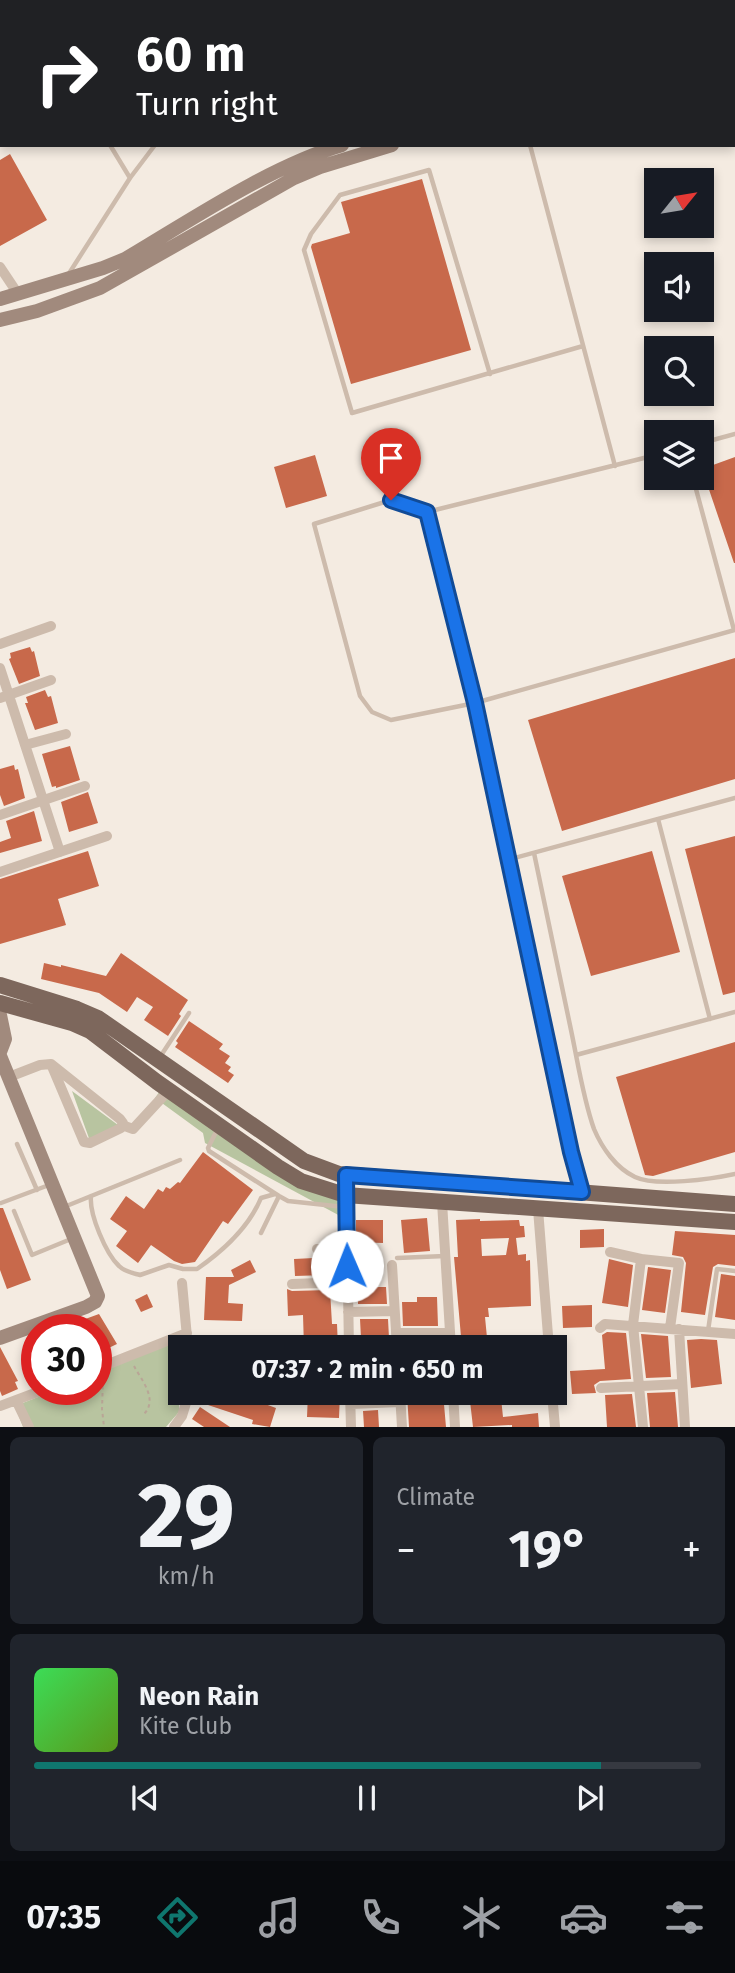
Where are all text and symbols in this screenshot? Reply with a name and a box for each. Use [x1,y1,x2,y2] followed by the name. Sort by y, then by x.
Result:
[136,25,245,84] text: 60 m
[21,28,112,119] icon: right
[136,85,278,123] text: Turn right
[644,168,714,238] north arrow
[644,168,714,490] map controls
[644,252,714,322] button: sound
[644,336,714,406] button: search
[644,420,714,490] button: layers
[361,428,421,500] pin
[372,439,410,477] icon: arrive
[310,1229,384,1303] position arrow
[21,1314,112,1405] speed limit sign: 30
[252,1354,483,1385] text: 07:37 · 2 min · 650 m
[138,1462,235,1571] text: 29
[397,1483,475,1511] text: Climate
[509,1518,589,1581] text: 19°
[397,1527,416,1573] text: −
[682,1527,701,1573] text: +
[158,1562,215,1590] text: km/h
[139,1681,259,1712] text: Neon Rain
[139,1712,232,1740] text: Kite Club
[126,1779,164,1817] icon: previous
[348,1779,386,1817] icon: pause
[571,1779,609,1817] icon: next
[153,1893,202,1942] icon: directions
[255,1893,304,1942] icon: music
[356,1893,405,1942] icon: phone
[457,1893,506,1942] icon: climate
[559,1893,608,1942] icon: car
[660,1893,709,1942] icon: filters
[26,1898,101,1936] text: 07:35

